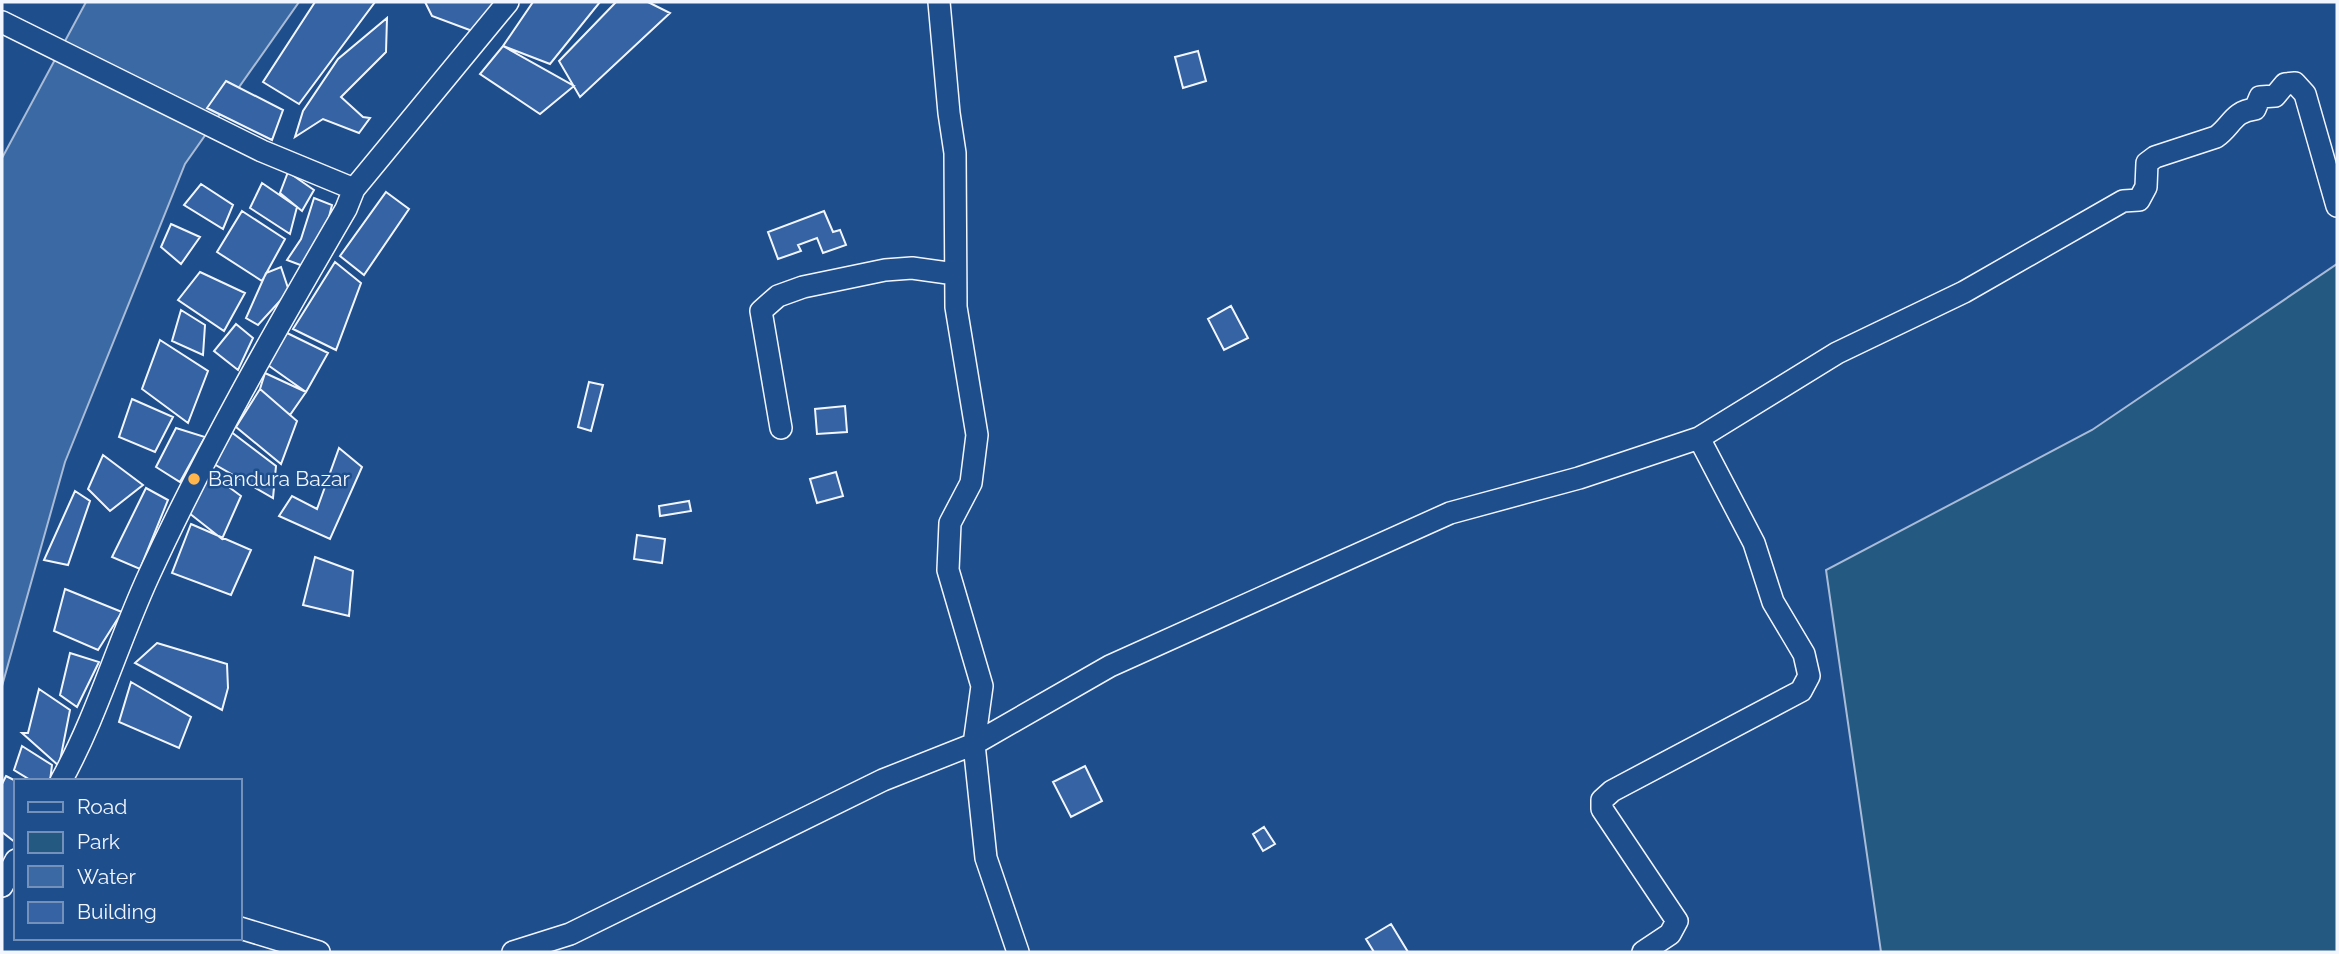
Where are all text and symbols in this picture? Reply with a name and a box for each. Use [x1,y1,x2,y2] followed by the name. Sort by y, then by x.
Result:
[208,466,351,491] place label: Bandura Bazar
[186,471,202,487] marker: Bandura Bazar
[14,779,242,940] legend
[77,794,127,819] text: Road
[77,829,120,854] text: Park
[77,864,136,889] text: Water
[77,899,157,924] text: Building

